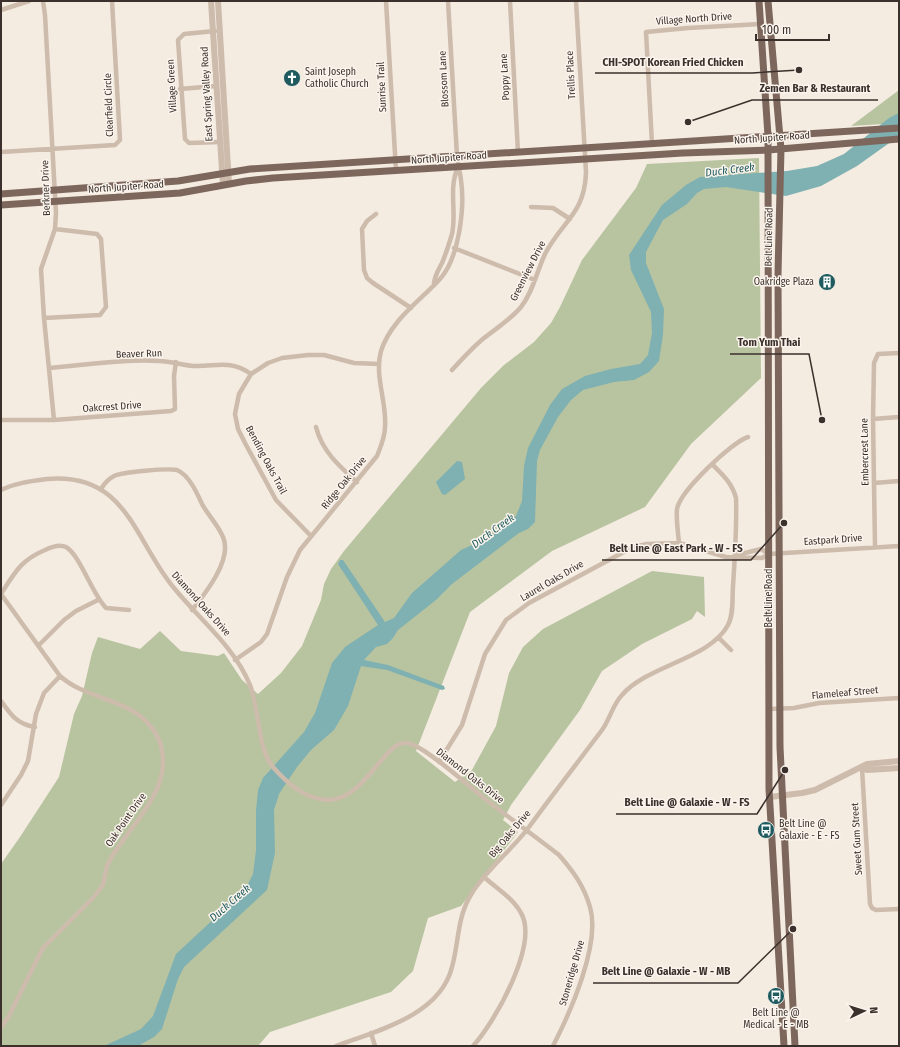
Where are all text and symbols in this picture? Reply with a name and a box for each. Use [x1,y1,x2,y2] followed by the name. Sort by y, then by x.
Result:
[655,10,733,28] street label: Village North Drive
[756,16,829,42] scale bar
[762,23,791,37] text: 100 m
[199,46,215,142] street label: East Spring Valley Road
[437,50,451,108] street label: Blossom Lane
[564,50,578,100] street label: Trellis Place
[595,50,752,73] callout: CHI-SPOT Korean Fried Chicken
[498,53,512,101] street label: Poppy Lane
[603,56,744,69] text: CHI-SPOT Korean Fried Chicken
[165,59,179,113] street label: Village Green
[375,61,389,113] street label: Sunrise Trail
[305,66,369,90] place label: Saint Joseph Catholic Church
[282,68,302,88] church icon: Saint Joseph Catholic Church
[102,73,116,137] street label: Clearfield Circle
[752,77,878,100] callout: Zemen Bar & Restaurant
[760,82,871,95] text: Zemen Bar & Restaurant
[734,129,810,147] street label: North Jupiter Road
[411,149,487,167] street label: North Jupiter Road
[39,160,53,216] street label: Berkner Drive
[705,160,756,179] water label: Duck Creek
[88,178,164,196] street label: North Jupiter Road
[762,207,776,267] street label: Belt Line Road
[508,239,548,303] street label: Greenview Drive
[817,272,837,292] building icon: Oakridge Plaza
[754,276,814,288] place label: Oakridge Plaza
[730,331,809,354] callout: Tom Yum Thai
[738,336,800,349] text: Tom Yum Thai
[116,347,162,361] street label: Beaver Run
[82,399,142,415] street label: Oakcrest Drive
[858,418,872,486] street label: Embercrest Lane
[243,424,289,497] street label: Bending Oaks Trail
[319,454,369,512] street label: Ridge Oak Drive
[469,511,517,551] water label: Duck Creek
[803,532,863,548] street label: Eastpark Drive
[602,537,751,560] callout: Belt Line @ East Park - W - FS
[609,542,743,555] text: Belt Line @ East Park - W - FS
[518,558,586,604] street label: Laurel Oaks Drive
[169,569,233,639] street label: Diamond Oaks Drive
[763,569,775,627] street label: Belt Line Road
[811,684,879,702] street label: Flameleaf Street
[434,746,506,806] street label: Diamond Oaks Drive
[103,791,149,849] street label: Oak Point Drive
[616,791,757,814] callout: Belt Line @ Galaxie - W - FS
[624,796,750,809] text: Belt Line @ Galaxie - W - FS
[849,802,865,876] street label: Sweet Gum Street
[487,808,533,860] street label: Big Oaks Drive
[779,818,840,842] place label: Belt Line @ Galaxie - E - FS
[756,820,776,840] bus stop icon: Belt Line @ Galaxie - E - FS
[207,881,253,924] water label: Duck Creek
[557,939,587,1007] street label: Stoneridge Drive
[593,960,738,983] callout: Belt Line @ Galaxie - W - MB
[602,965,730,978] text: Belt Line @ Galaxie - W - MB
[766,986,786,1006] bus stop icon: Belt Line @ Medical - E - MB
[844,991,884,1031] north arrow
[743,1007,809,1031] place label: Belt Line @ Medical - E - MB
[867,1007,880,1014] text: N

